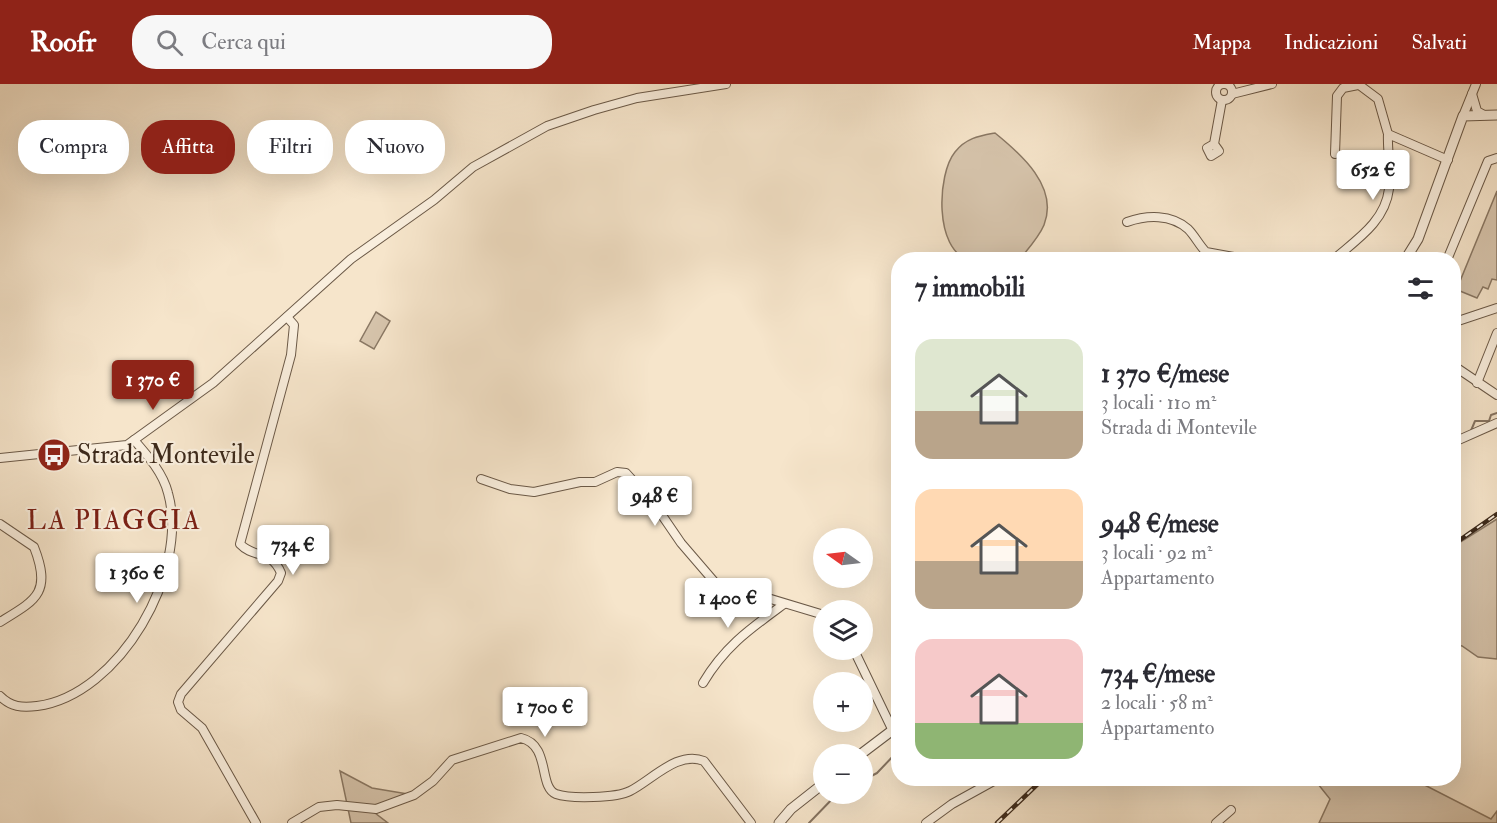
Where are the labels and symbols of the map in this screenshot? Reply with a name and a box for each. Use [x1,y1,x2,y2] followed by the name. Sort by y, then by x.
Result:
[1331,150,1415,201] pin: 652 €
[98,360,208,411] pin: 1 370 €
[36,437,72,473] bus stop icon: Strada Montevile
[77,439,255,471] place label: Strada Montevile
[613,476,697,527] pin: 948 €
[27,504,201,537] district label: LA PIAGGIA
[251,525,335,576] pin: 734 €
[813,528,873,588] north arrow
[82,553,192,604] pin: 1 360 €
[673,578,783,629] pin: 1 400 €
[490,687,600,738] pin: 1 700 €

